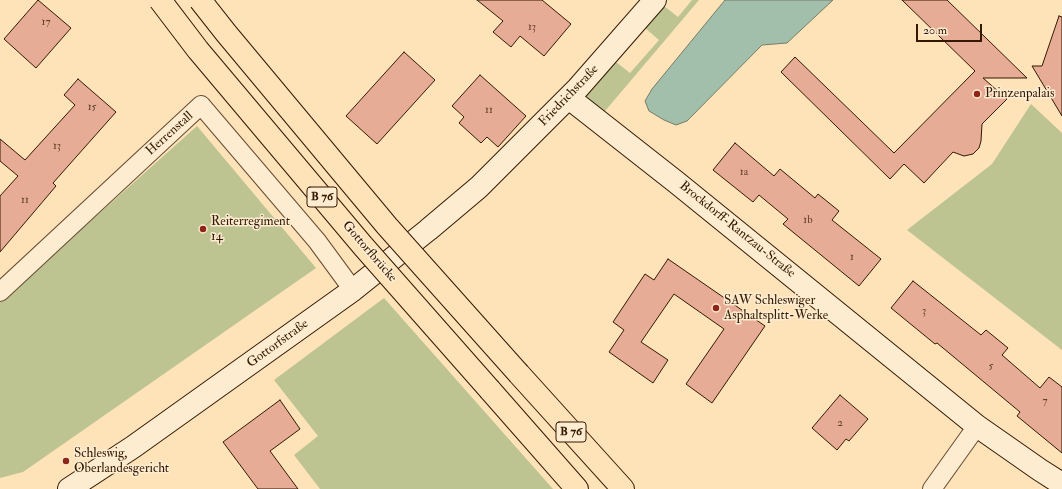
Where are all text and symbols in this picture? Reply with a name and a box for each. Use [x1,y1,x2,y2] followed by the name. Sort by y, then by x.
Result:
[42,16,50,30] house number: 17
[918,16,984,42] scale bar
[528,21,536,35] house number: 13
[923,23,947,38] text: 20 m
[536,62,602,130] street label: Friedrichstraße
[985,86,1054,102] place label: Prinzenpalais
[972,89,982,99] marker: Prinzenpalais
[88,101,96,115] house number: 15
[485,104,493,118] house number: 11
[143,109,197,159] street label: Herrenstall
[53,140,61,154] house number: 13
[740,166,748,180] house number: 1a
[676,178,798,282] street label: Brockdorff-Rantzau-Straße
[307,187,337,207] road number: B 76
[21,194,29,208] house number: 11
[211,214,290,245] place label: Reiterregiment 14
[803,214,813,228] house number: 1b
[338,218,400,286] street label: Gottorfbrücke
[198,224,208,234] marker: Reiterregiment 14
[850,251,854,265] house number: 1
[724,293,828,324] place label: SAW Schleswiger Asphaltsplitt-Werke
[711,303,721,313] marker: SAW Schleswiger Asphaltsplitt-Werke
[922,305,926,319] house number: 3
[244,316,312,372] street label: Gottorfstraße
[989,360,993,374] house number: 5
[1042,395,1048,409] house number: 7
[837,417,843,431] house number: 2
[556,422,586,442] road number: B 76
[74,446,169,477] place label: Schleswig, Oberlandesgericht
[61,456,71,466] marker: Schleswig, Oberlandesgericht

